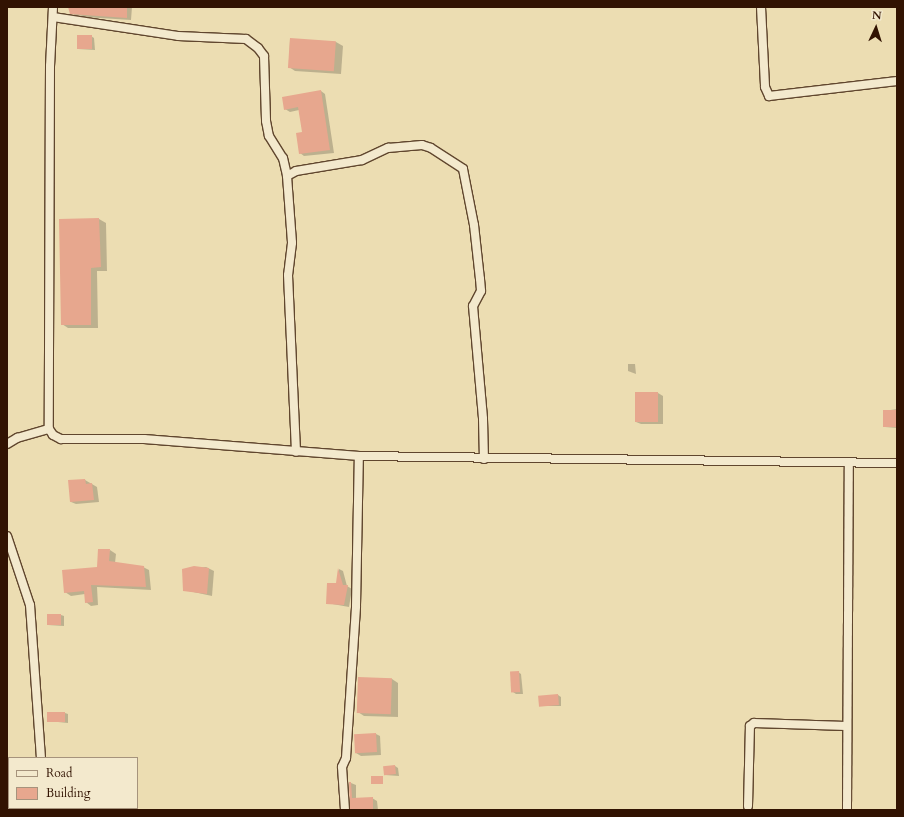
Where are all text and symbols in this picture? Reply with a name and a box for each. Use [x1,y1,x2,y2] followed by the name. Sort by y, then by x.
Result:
[856,8,896,48] north arrow
[872,8,882,23] text: N
[8,757,138,809] legend
[46,765,72,781] text: Road
[46,785,90,801] text: Building

